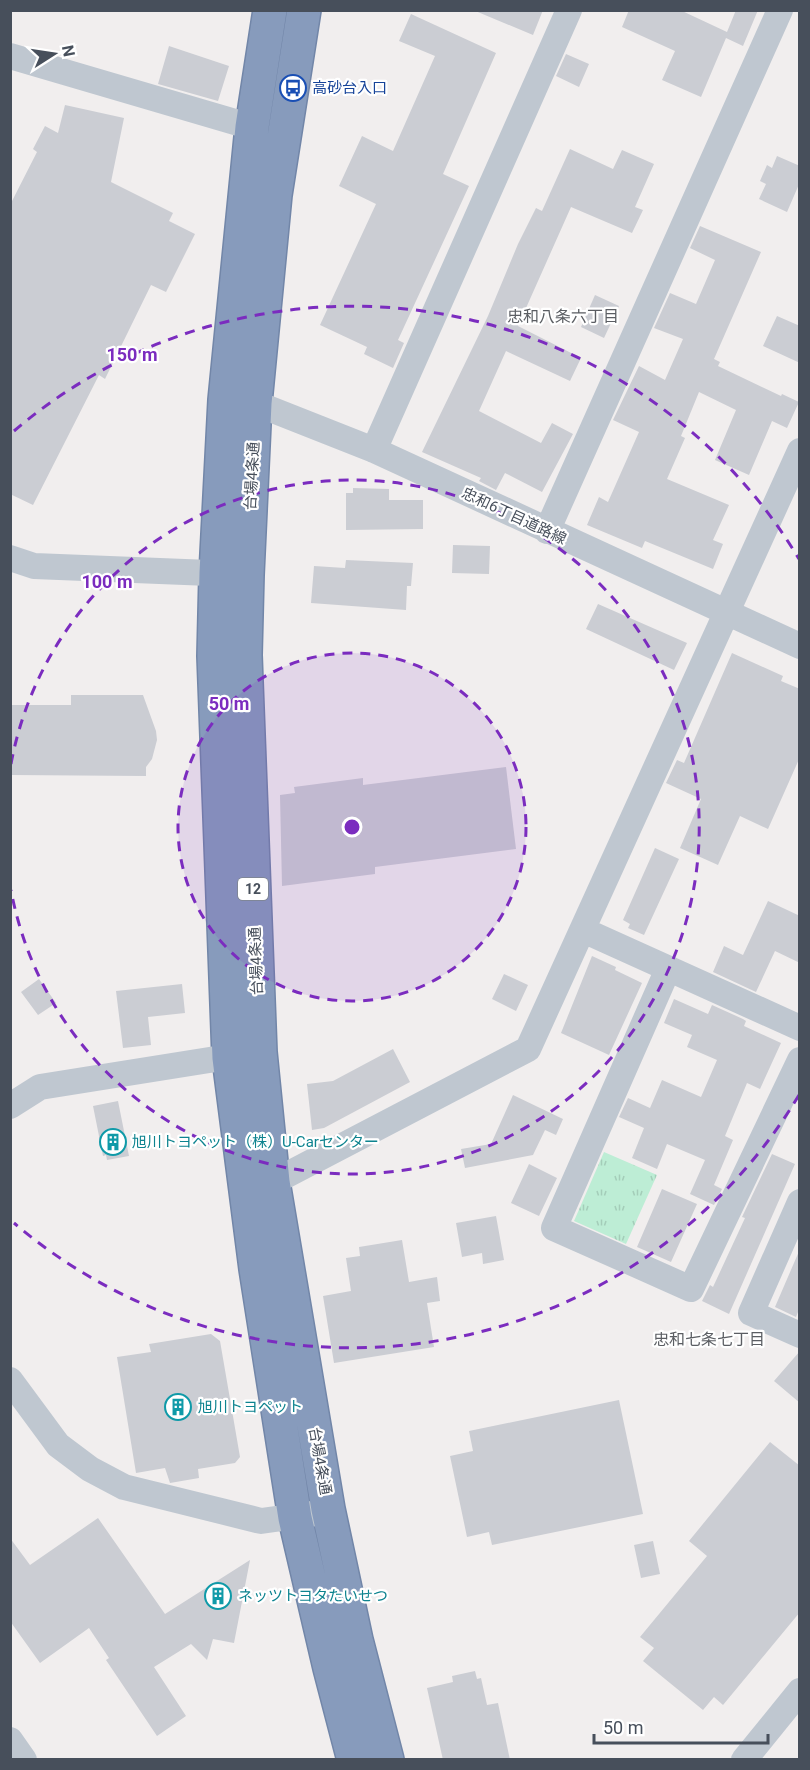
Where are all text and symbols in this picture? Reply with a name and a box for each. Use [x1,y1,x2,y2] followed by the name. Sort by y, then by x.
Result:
[24,24,84,84] north arrow
[58,43,79,58] text: N
[278,73,308,103] bus stop icon: 高砂台入口
[312,79,387,97] place label: 高砂台入口
[507,307,619,326] district label: 忠和八条六丁目
[106,344,158,365] text: 150 m
[241,441,263,511] street label: 台場4条通
[459,484,569,548] street label: 忠和6丁目道路線
[81,571,133,592] text: 100 m
[209,693,249,714] text: 50 m
[342,817,362,837] centre of rings
[238,878,268,900] road number: 12
[246,926,266,996] street label: 台場4条通
[98,1127,128,1157] building icon: 旭川トヨペット（株）U-Carセンター
[132,1133,379,1151] place label: 旭川トヨペット（株）U-Carセンター
[653,1330,765,1349] district label: 忠和七条七丁目
[163,1392,193,1422] building icon: 旭川トヨペット
[198,1398,303,1416] place label: 旭川トヨペット
[305,1426,335,1496] street label: 台場4条通
[203,1581,233,1611] building icon: ネッツトヨタたいせつ
[238,1587,388,1605] place label: ネッツトヨタたいせつ
[594,1707,768,1745] scale bar
[603,1717,643,1738] text: 50 m

